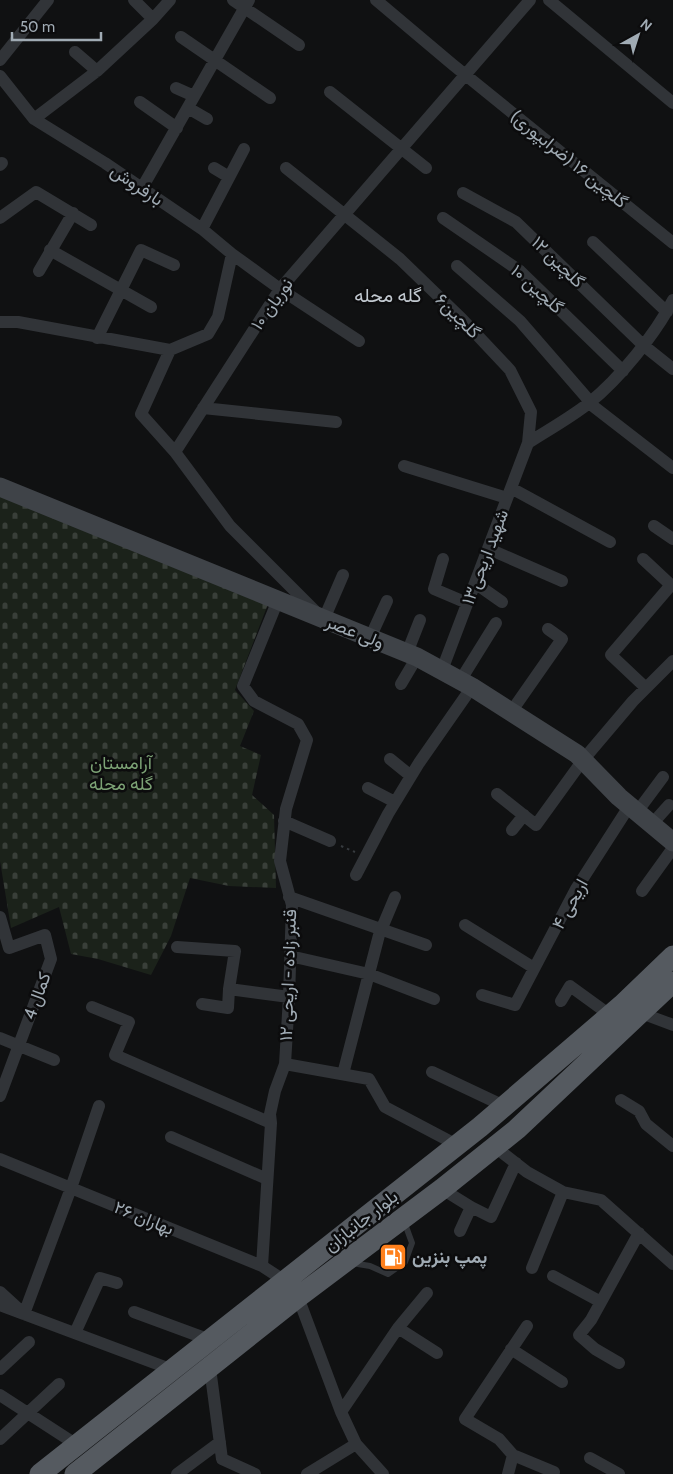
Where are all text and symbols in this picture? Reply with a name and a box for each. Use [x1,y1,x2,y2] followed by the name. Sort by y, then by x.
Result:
[12,10,101,42] scale bar
[613,10,663,60] north arrow
[637,15,656,35] text: N
[20,18,55,36] text: 50 m
[505,105,632,214] street label: گلچین ۱۶ (ضرابپوری)
[106,159,168,211] street label: بارفروش
[526,232,589,293] street label: گلچین ۱۲
[506,260,568,319] street label: گلچین ۱۰
[246,274,298,334] street label: نوریان ۱۰
[354,284,422,307] district label: گله محله
[430,289,485,344] street label: گلچین۶
[457,506,513,608] street label: شهید اریحی۱۳
[322,610,387,654] street label: ولی عصر
[89,752,154,795] park label: آرامستان گله محله
[547,875,593,933] street label: اریحی ۴
[275,909,301,1041] street label: قنبر زاده - اریحی ۱۲
[18,969,56,1023] street label: کمال 4
[320,1185,402,1257] street label: بلوار جانبازان
[111,1196,177,1240] street label: بهاران ۲۶
[378,1242,408,1272] fuel station icon: پمپ بنزین
[412,1246,488,1269] place label: پمپ بنزین

